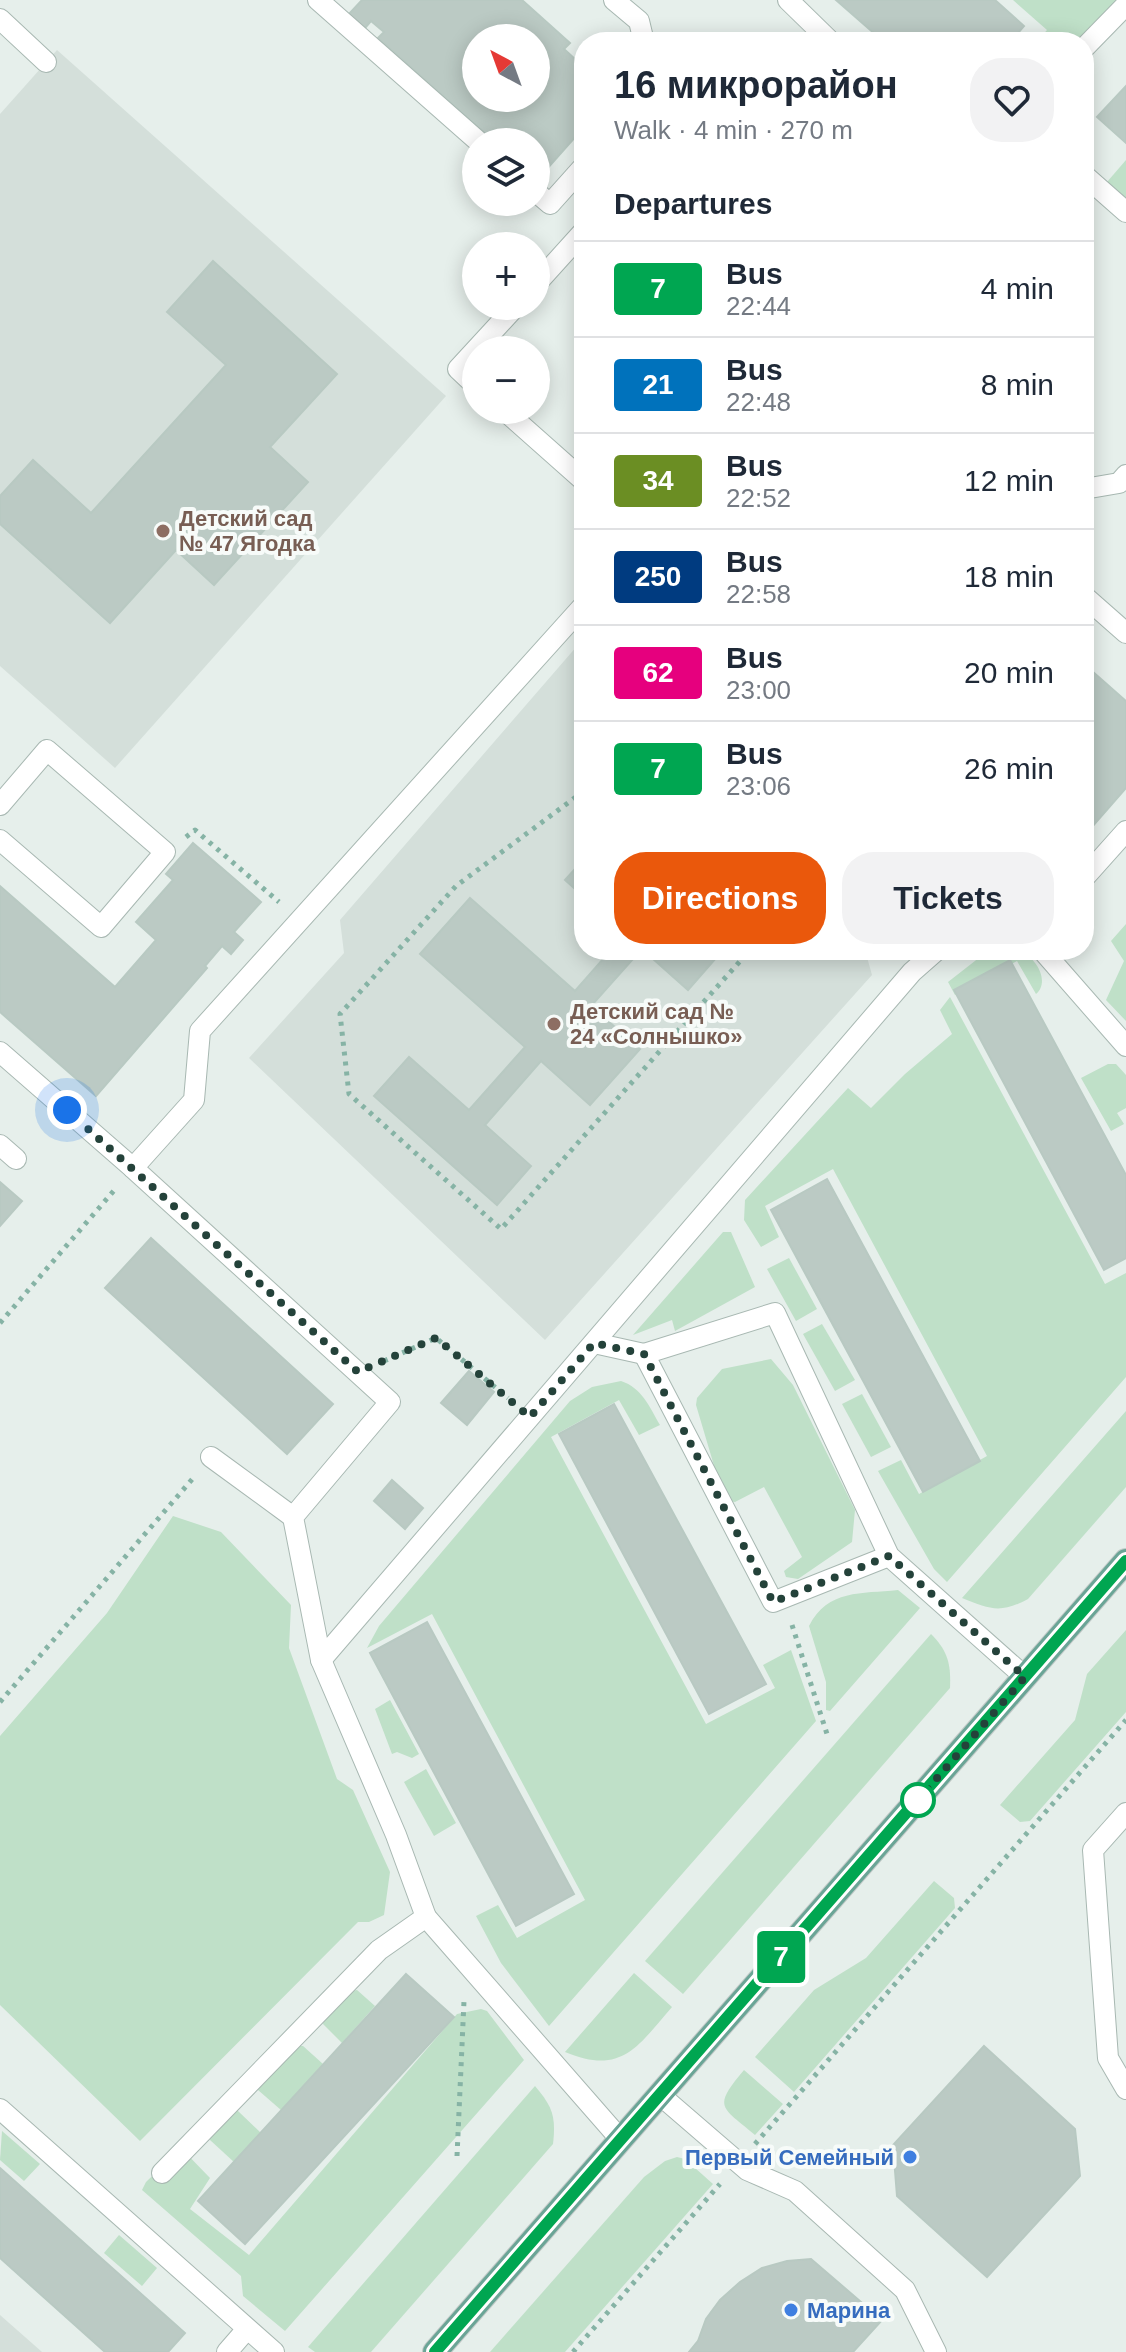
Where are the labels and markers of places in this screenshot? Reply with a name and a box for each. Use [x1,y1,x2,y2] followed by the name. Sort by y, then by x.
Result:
[179,506,316,556] place label: Детский сад № 47 Ягодка
[154,522,172,540] marker: Детский сад № 47 Ягодка
[570,999,742,1049] place label: Детский сад № 24 «Солнышко»
[545,1015,563,1033] marker: Детский сад № 24 «Солнышко»
[901,1783,935,1817] unlabelled marker
[685,2145,894,2170] place label: Первый Семейный
[901,2148,919,2166] marker: Первый Семейный
[807,2298,891,2323] place label: Марина
[782,2301,800,2319] marker: Марина

